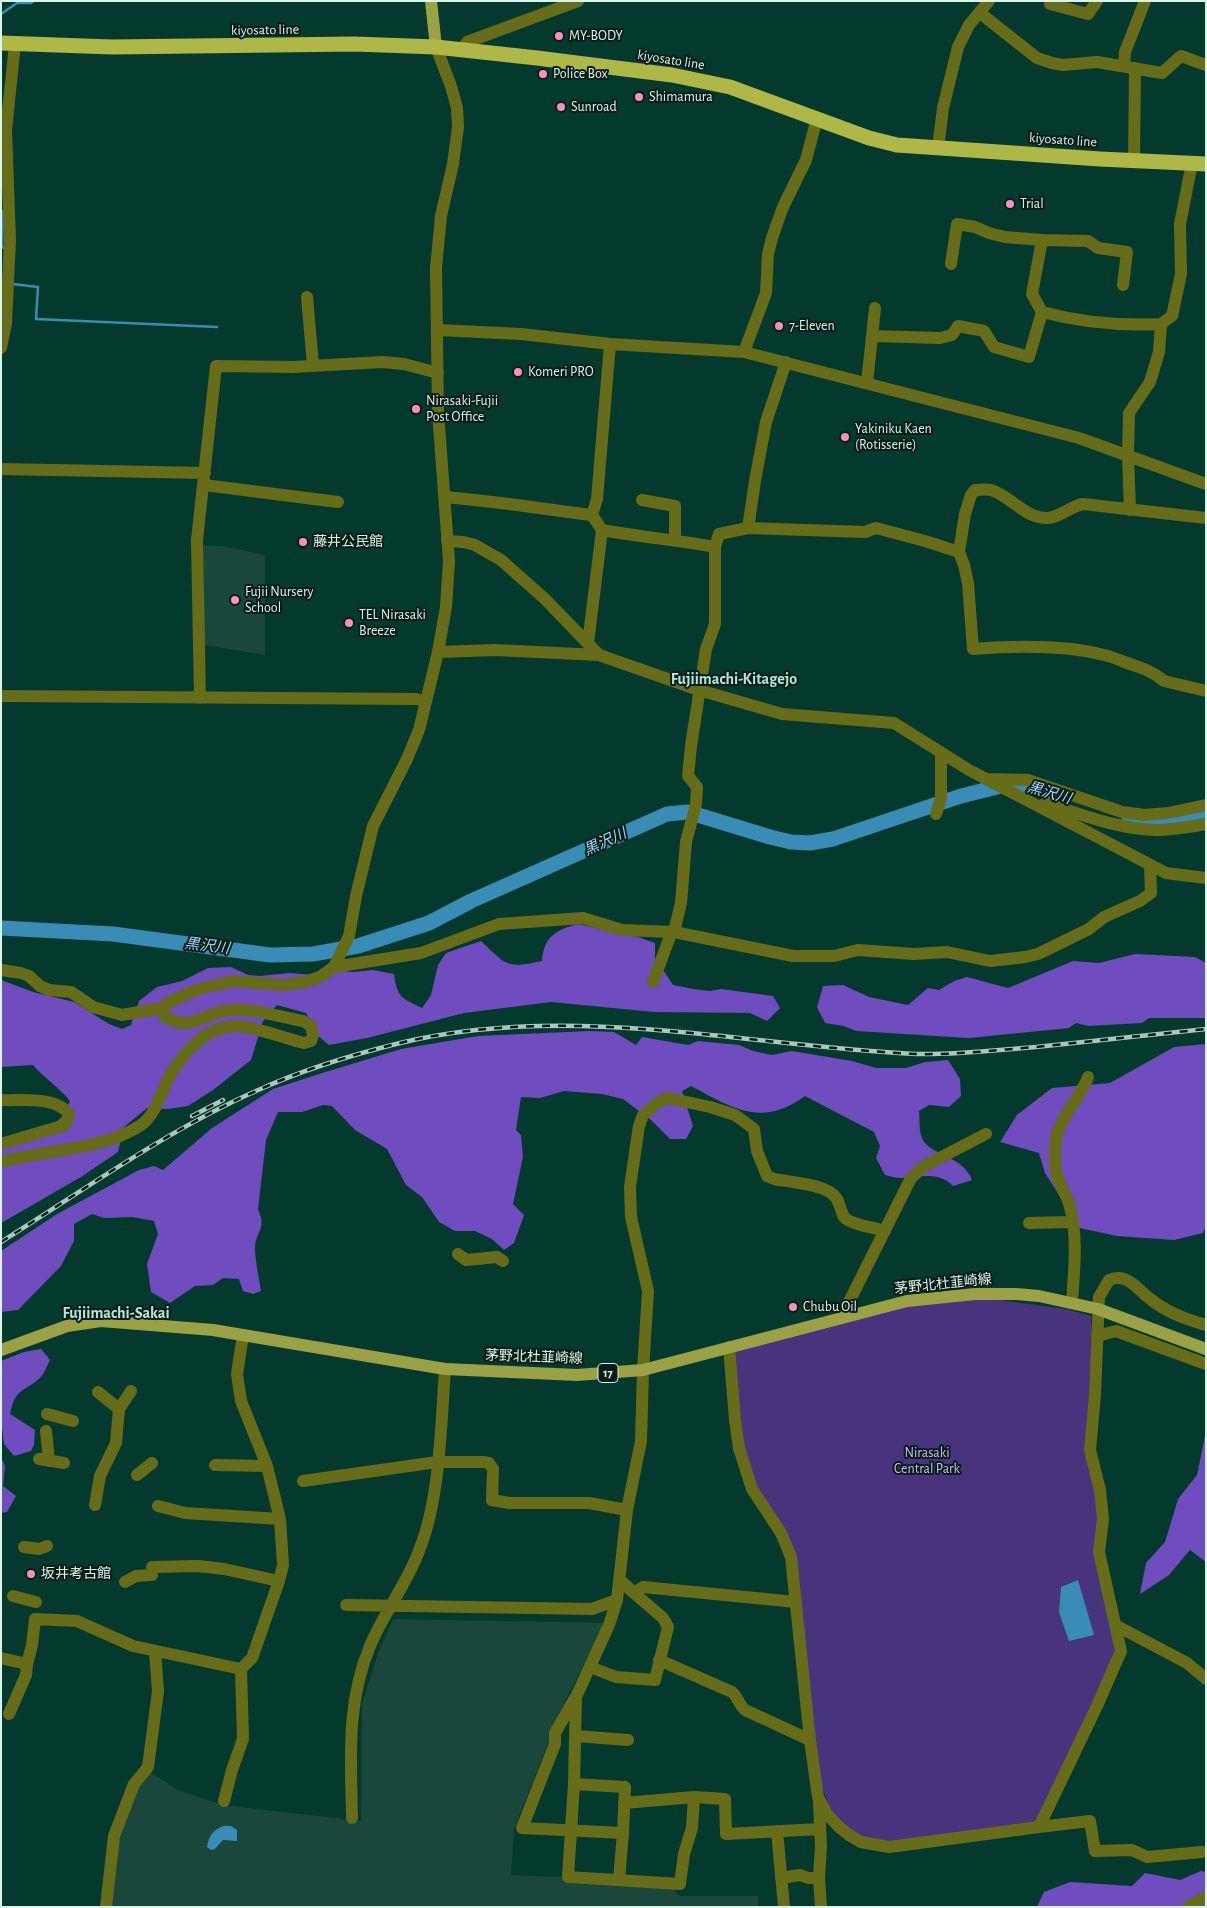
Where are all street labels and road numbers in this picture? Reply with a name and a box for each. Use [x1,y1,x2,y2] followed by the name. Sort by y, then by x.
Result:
[231,21,299,39] street label: kiyosato line
[636,46,706,74] street label: kiyosato line
[1028,129,1098,151] street label: kiyosato line
[893,1271,993,1297] street label: 茅野北杜韮崎線
[485,1347,583,1367] street label: 茅野北杜韮崎線
[598,1364,618,1382] road number: 17

